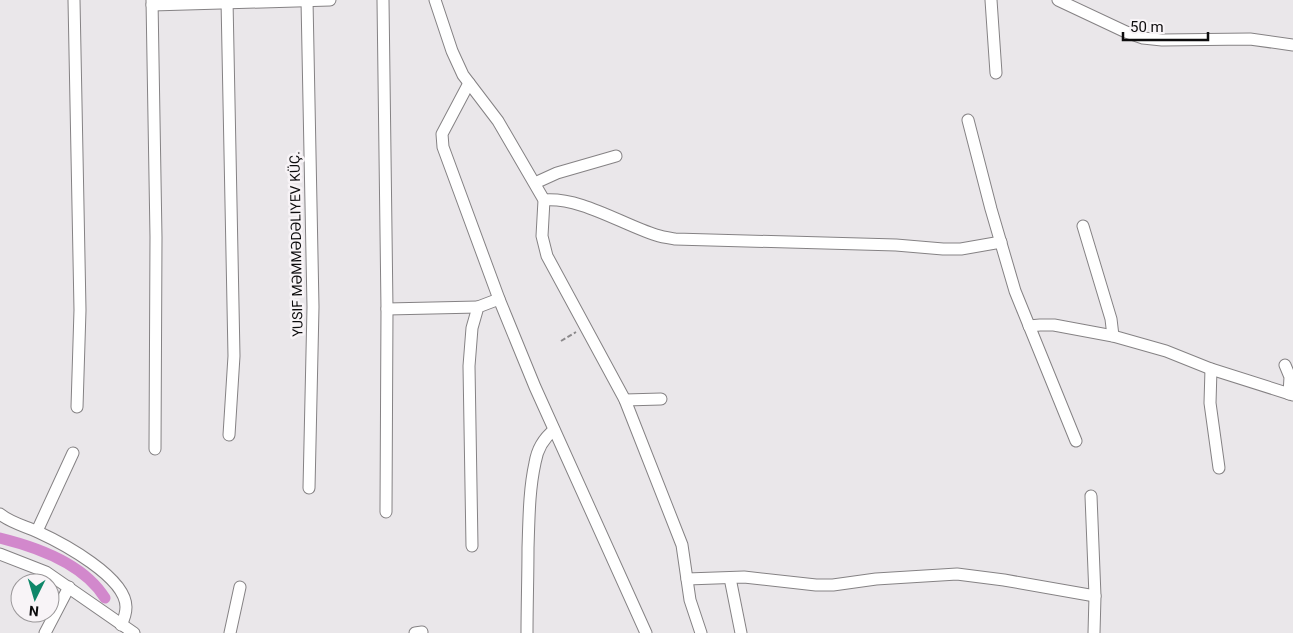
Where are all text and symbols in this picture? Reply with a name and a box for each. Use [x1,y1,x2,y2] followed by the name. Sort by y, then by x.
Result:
[1123,10,1208,42] scale bar
[1130,18,1164,36] text: 50 m
[286,151,306,337] street label: YUSIF MƏMMƏDƏLIYEV KÜÇ.
[10,573,60,623] north arrow
[28,603,39,619] text: N

